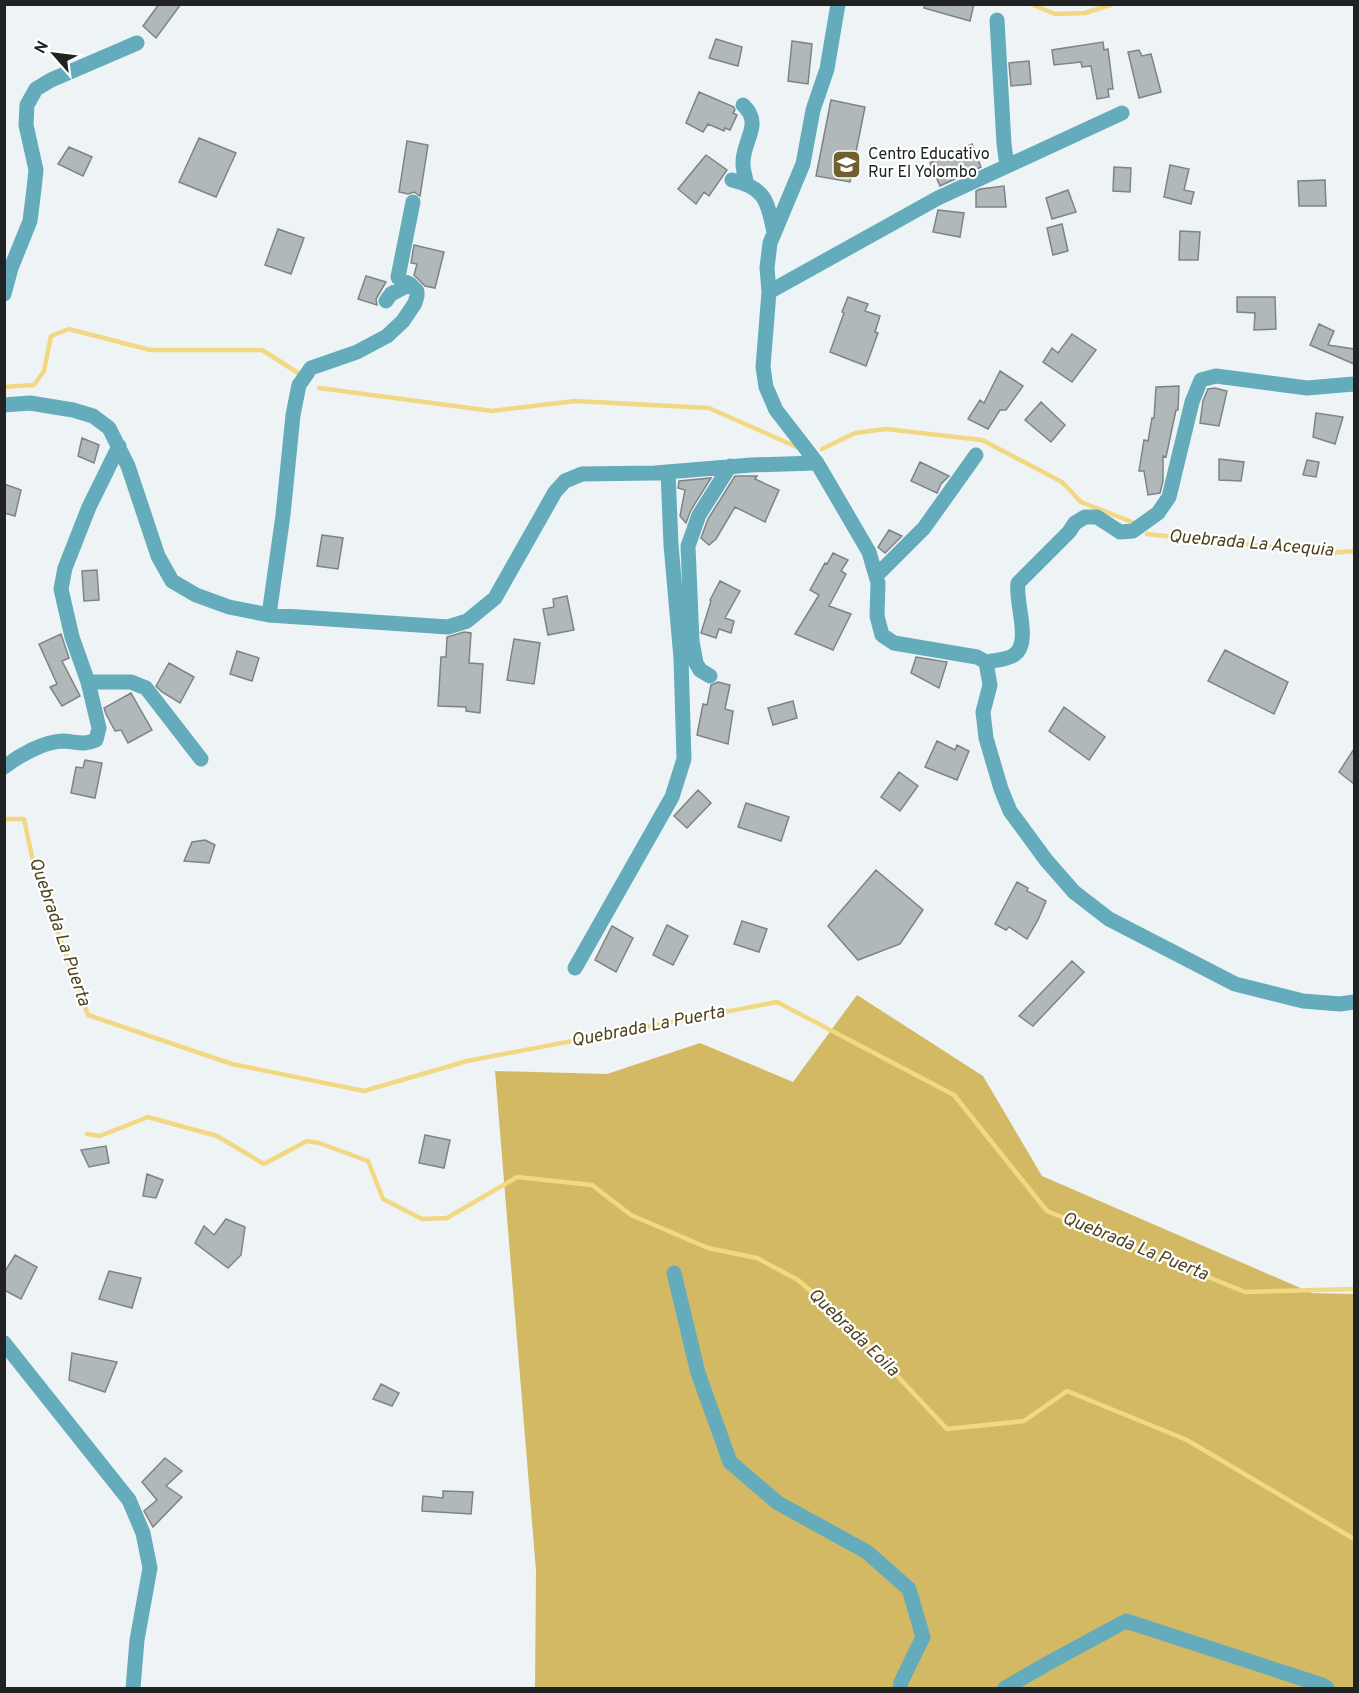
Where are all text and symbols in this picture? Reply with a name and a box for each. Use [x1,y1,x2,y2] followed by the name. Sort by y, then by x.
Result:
[24,24,84,84] north arrow
[31,38,54,58] text: N
[868,145,990,183] place label: Centro Educativo Rur El Yolombo
[831,148,863,180] school or university icon: Centro Educativo Rur El Yolombo
[1168,525,1335,563] water label: Quebrada La Acequia
[23,855,95,1010] water label: Quebrada La Puerta
[569,1001,727,1053] water label: Quebrada La Puerta
[1059,1207,1212,1287] water label: Quebrada La Puerta
[803,1284,904,1383] water label: Quebrada Eoila

